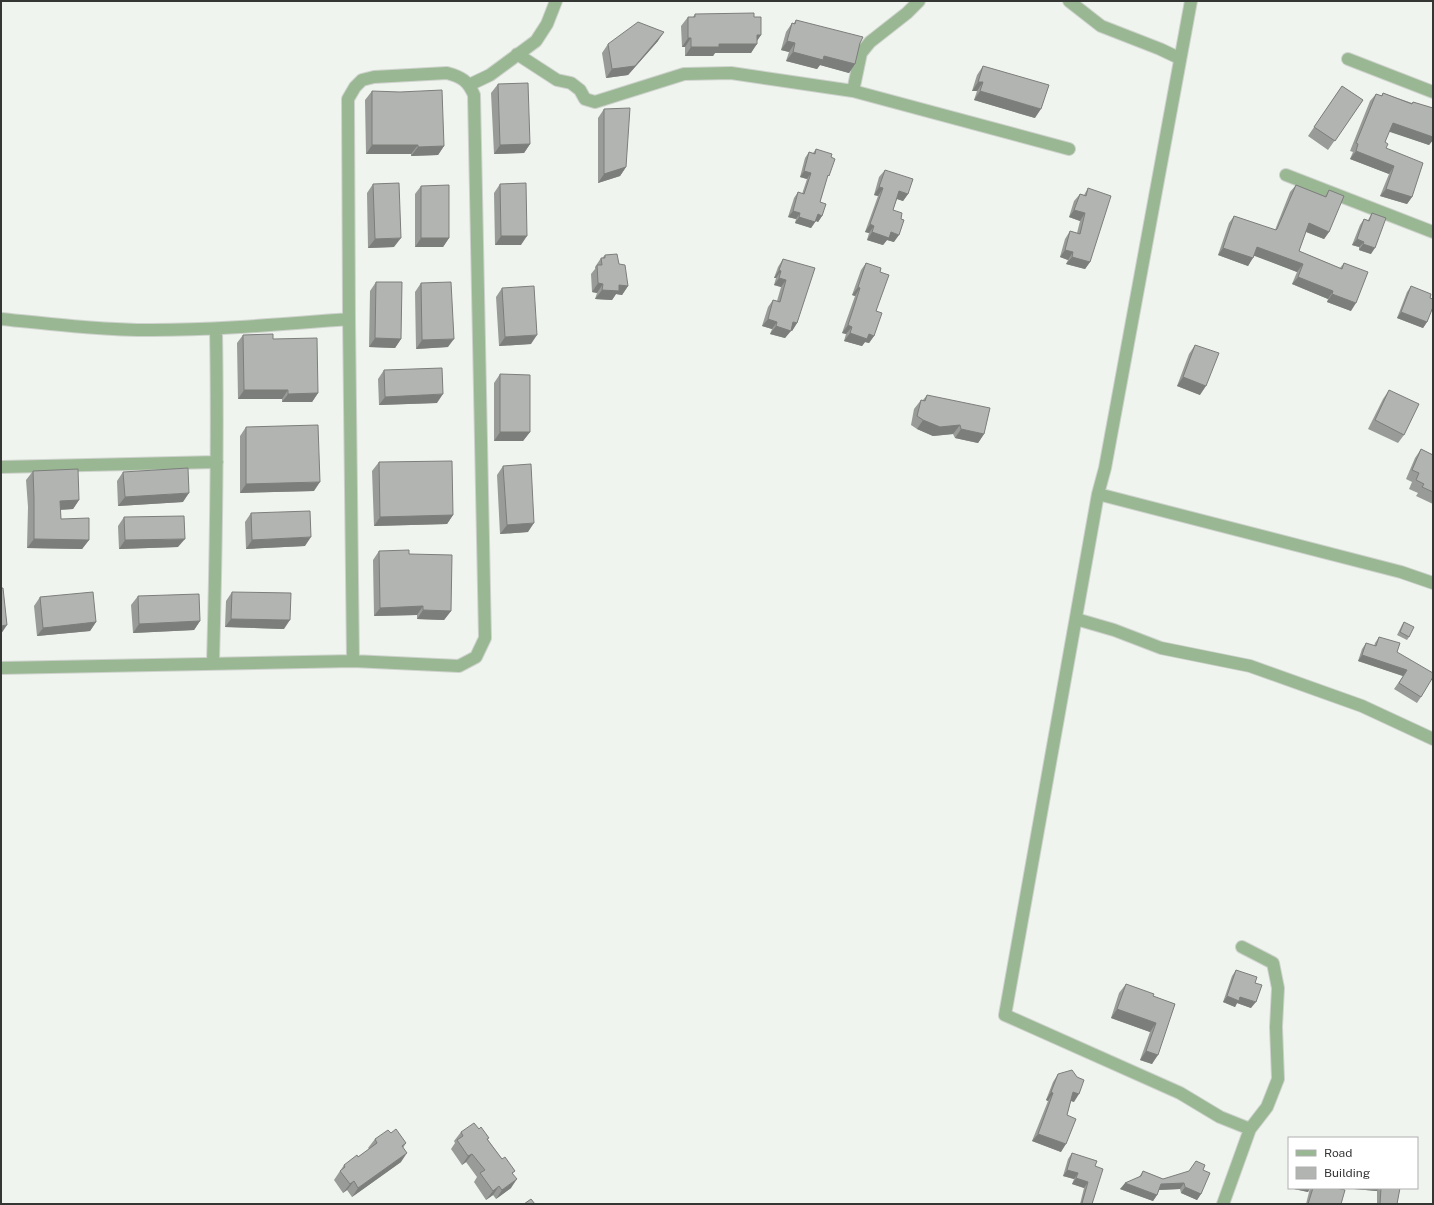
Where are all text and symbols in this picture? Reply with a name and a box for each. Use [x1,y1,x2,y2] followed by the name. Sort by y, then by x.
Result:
[1288,1137,1418,1189] legend
[1324,1146,1352,1160] text: Road
[1324,1166,1370,1180] text: Building

